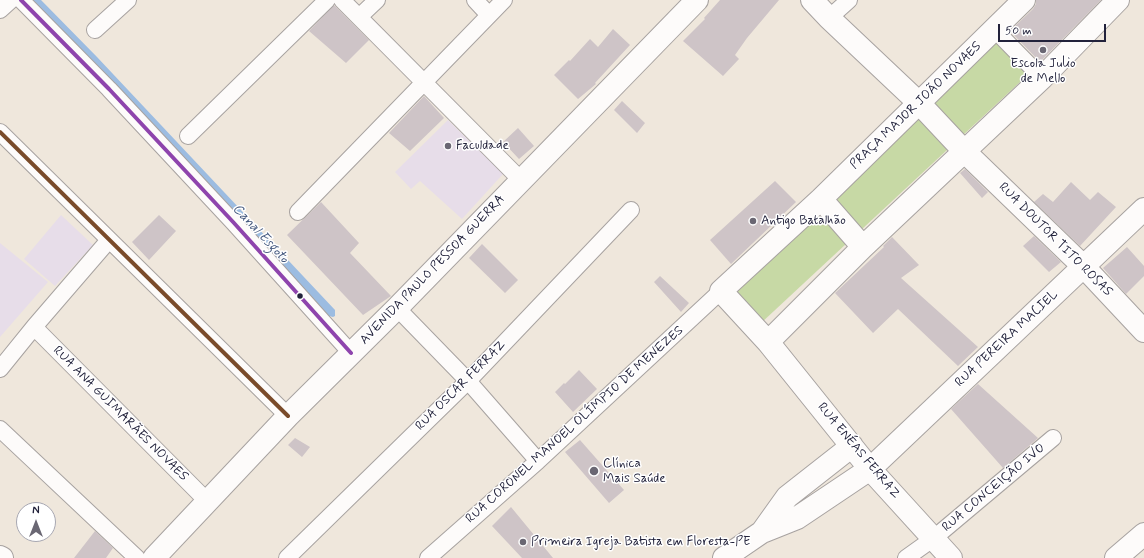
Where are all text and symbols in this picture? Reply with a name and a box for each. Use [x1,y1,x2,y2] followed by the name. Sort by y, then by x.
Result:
[1000,16,1108,42] scale bar
[1005,23,1032,39] text: 50 m
[847,39,985,173] street label: PRAÇA MAJOR JOÃO NOVAES
[1038,45,1048,55] marker: Escola Julio de Mello
[1010,56,1076,87] place label: Escola Julio de Mello
[456,138,509,154] place label: Faculdade
[443,141,453,151] marker: Faculdade
[995,180,1115,300] street label: RUA DOUTOR TITO ROSAS
[357,192,509,348] street label: AVENIDA PAULO PESSOA GUERRA
[228,201,292,267] water label: Canal Esgoto
[761,213,846,229] place label: Antigo Batalhão
[748,216,758,226] marker: Antigo Batalhão
[952,287,1062,391] street label: RUA PEREIRA MACIEL
[295,291,305,301] unlabelled marker
[463,323,687,527] street label: RUA CORONEL MANOEL OLÍMPIO DE MENEZES
[413,338,509,434] street label: RUA OSCAR FERRAZ
[49,343,191,485] street label: RUA ANA GUIMARÃES NOVAES
[814,400,902,502] street label: RUA ENÉAS FERRAZ
[939,440,1049,536] street label: RUA CONCEIÇÃO IVO
[603,456,666,487] place label: Clínica Mais Saúde
[588,465,600,477] marker: Clínica Mais Saúde
[16,502,56,542] north arrow
[32,504,40,518] text: N
[531,534,751,550] place label: Primeira Igreja Batista em Floresta-PE
[518,537,528,547] marker: Primeira Igreja Batista em Floresta-PE

